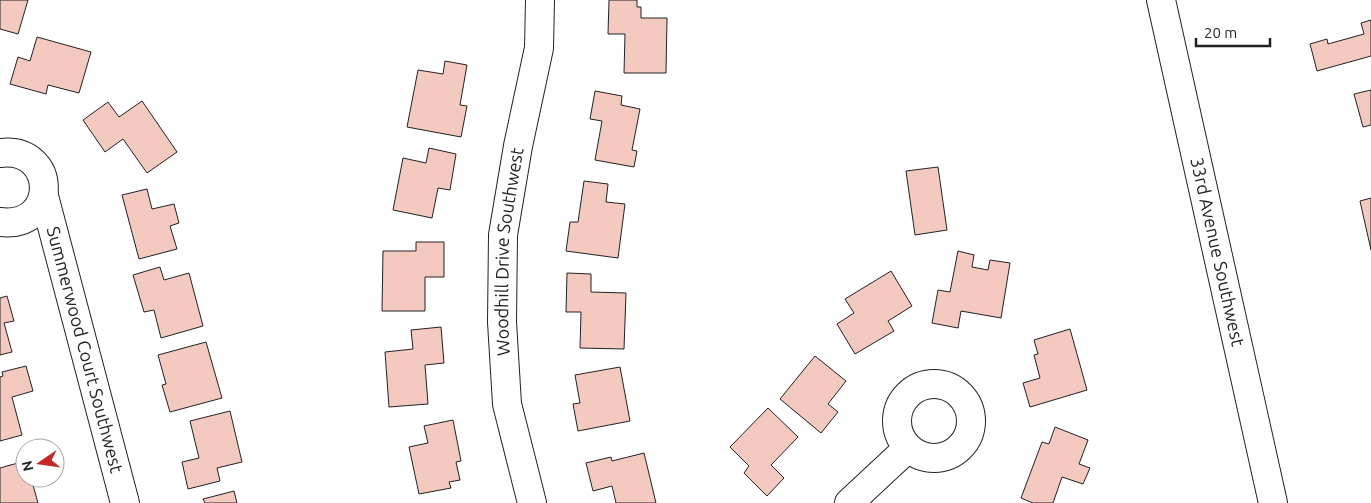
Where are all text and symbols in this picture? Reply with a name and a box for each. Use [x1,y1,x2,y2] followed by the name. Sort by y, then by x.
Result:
[1196,15,1270,47] scale bar
[1204,24,1237,41] text: 20 m
[491,146,527,357] street label: Woodhill Drive Southwest
[1187,155,1249,348] street label: 33rd Avenue Southwest
[43,224,128,475] street label: Summerwood Court Southwest
[15,438,65,488] north arrow
[18,459,36,473] text: N

